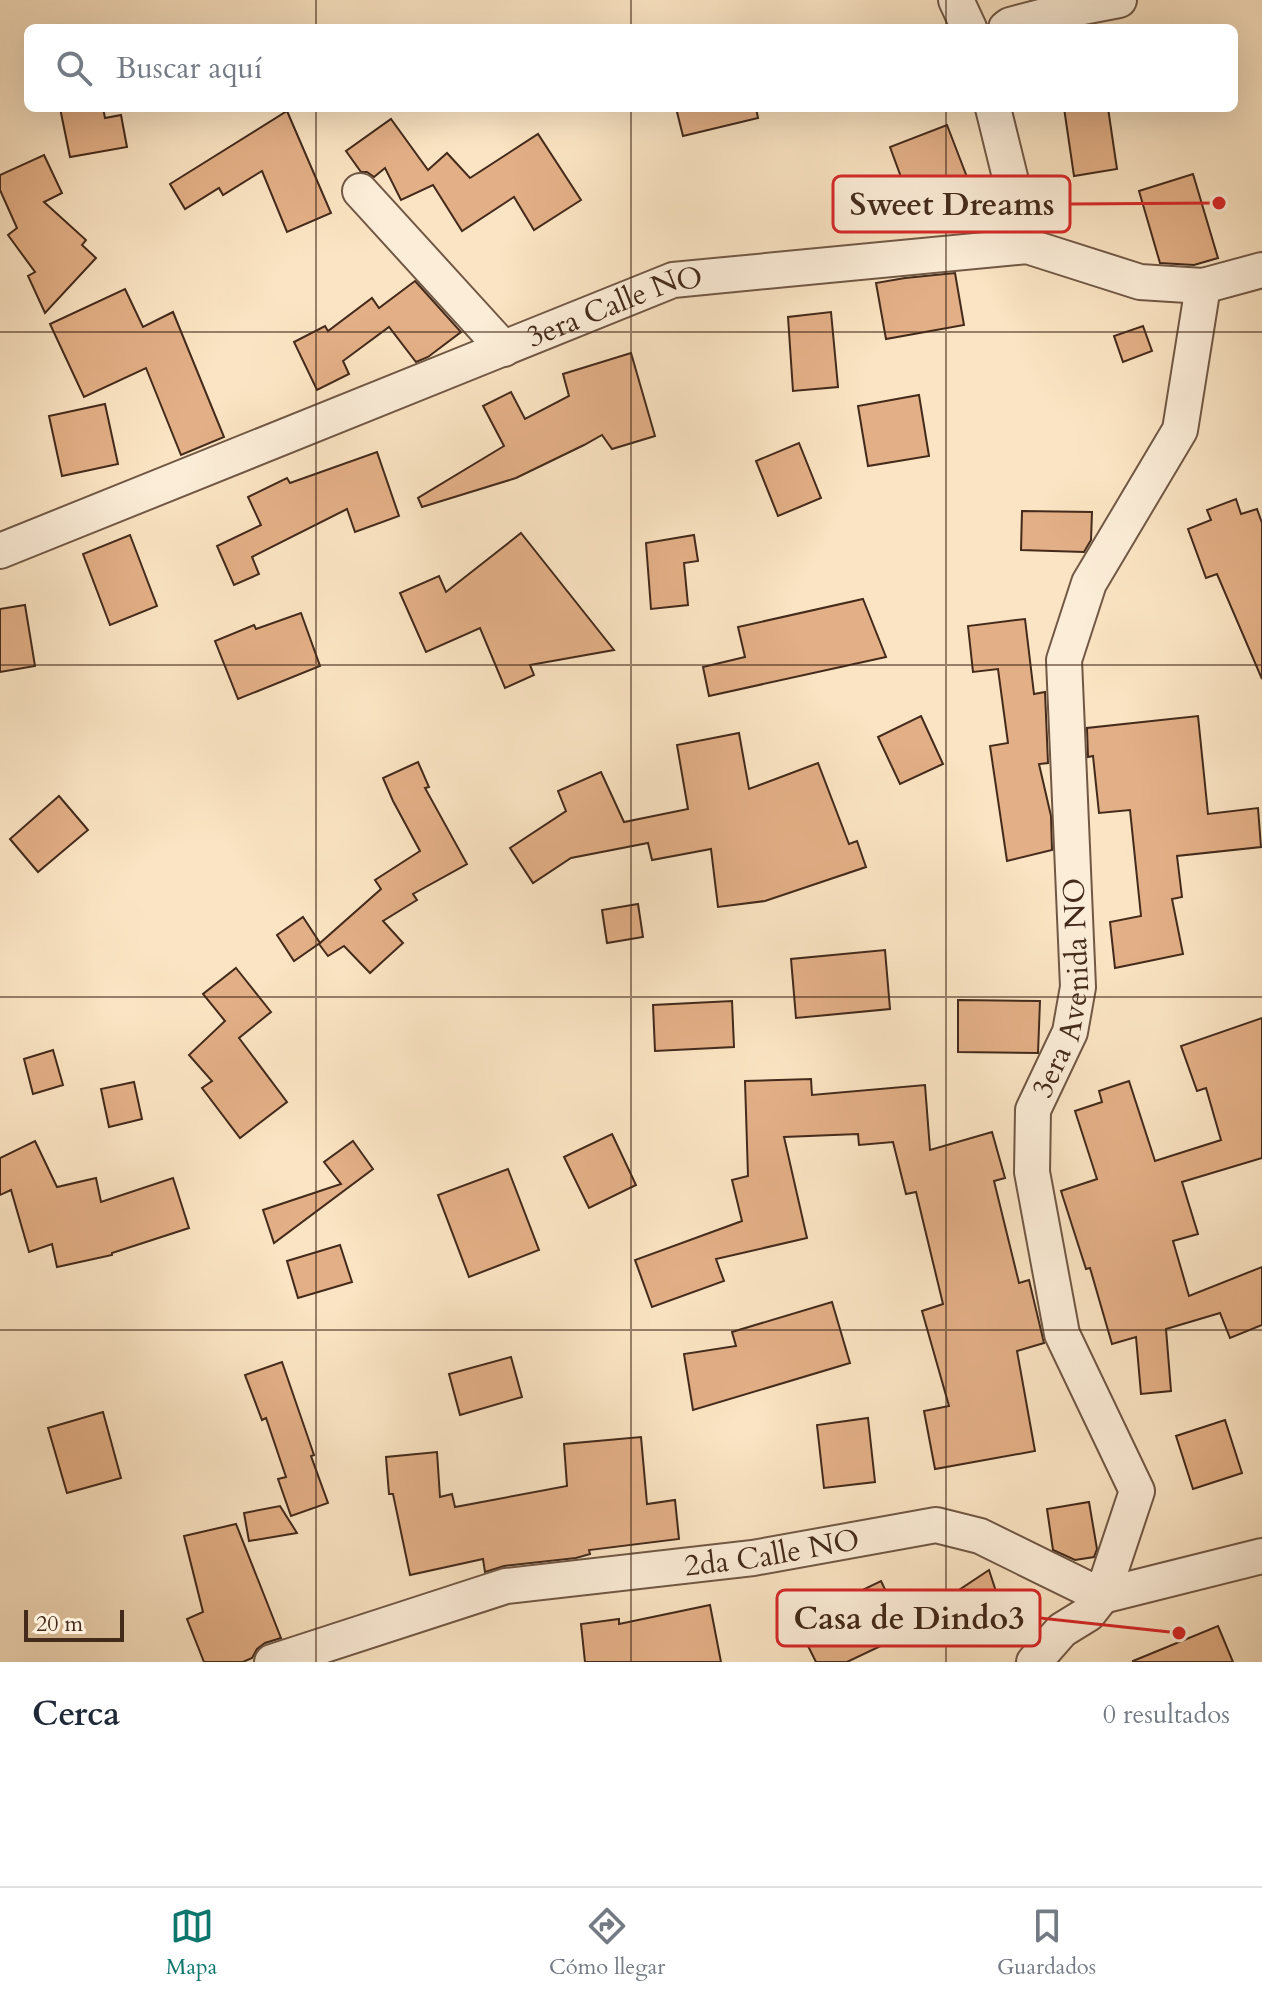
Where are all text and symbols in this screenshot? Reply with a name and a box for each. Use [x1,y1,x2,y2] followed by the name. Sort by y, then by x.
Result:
[24,24,1238,112] search box
[52,46,96,90] icon: search
[116,48,262,89] text: Buscar aquí
[833,176,1070,232] callout: Sweet Dreams
[849,183,1055,227] text: Sweet Dreams
[521,257,704,358] street label: 3era Calle NO
[1022,877,1099,1104] street label: 3era Avenida NO
[682,1519,863,1587] street label: 2da Calle NO
[777,1590,1040,1646] callout: Casa de Dindo3
[793,1597,1025,1641] text: Casa de Dindo3
[24,1606,124,1642] scale bar
[36,1609,83,1639] text: 20 m
[32,1691,120,1737] text: Cerca
[1103,1697,1230,1732] text: 0 resultados
[166,1904,217,1982] tab: Mapa
[549,1904,665,1982] tab: Cómo llegar
[997,1904,1096,1982] tab: Guardados

